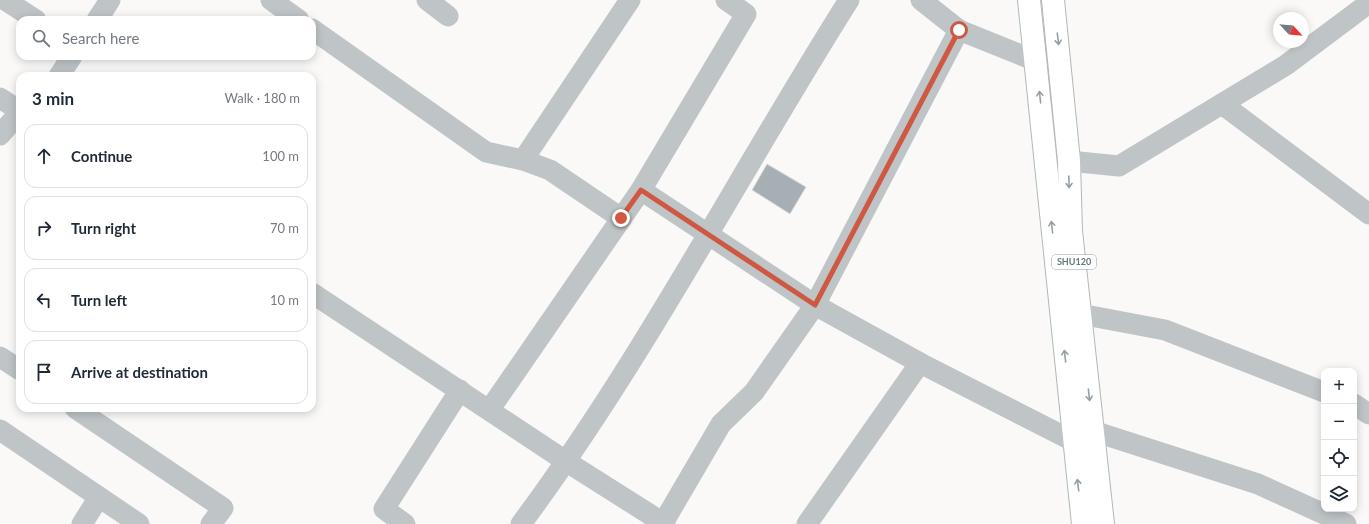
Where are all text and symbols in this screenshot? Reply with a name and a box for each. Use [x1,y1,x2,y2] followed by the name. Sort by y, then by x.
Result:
[1273,12,1309,48] north arrow
[16,16,316,60] search box
[950,21,968,39] route start
[30,27,52,49] icon: search
[62,29,139,47] text: Search here
[1054,32,1061,45] one-way arrow
[32,88,74,109] text: 3 min
[224,90,300,106] text: Walk · 180 m
[1036,91,1043,104] one-way arrow
[33,145,55,167] icon: ahead
[71,147,132,165] text: Continue
[262,148,299,164] text: 100 m
[1066,175,1073,188] one-way arrow
[612,209,630,227] route end
[33,217,55,239] icon: right
[71,219,136,237] text: Turn right
[270,220,299,236] text: 70 m
[1049,221,1056,234] one-way arrow
[1052,255,1096,269] road number: SHU120
[33,289,55,311] icon: left
[71,291,127,309] text: Turn left
[270,292,299,308] text: 10 m
[1061,350,1069,363] one-way arrow
[33,361,55,383] icon: arrive
[71,363,208,381] text: Arrive at destination
[1321,368,1357,512] map controls
[1321,368,1357,404] button: +
[1085,388,1093,401] one-way arrow
[1321,404,1357,440] button: −
[1321,440,1357,476] button: locate
[1321,476,1357,512] button: layers
[1075,479,1082,492] one-way arrow

